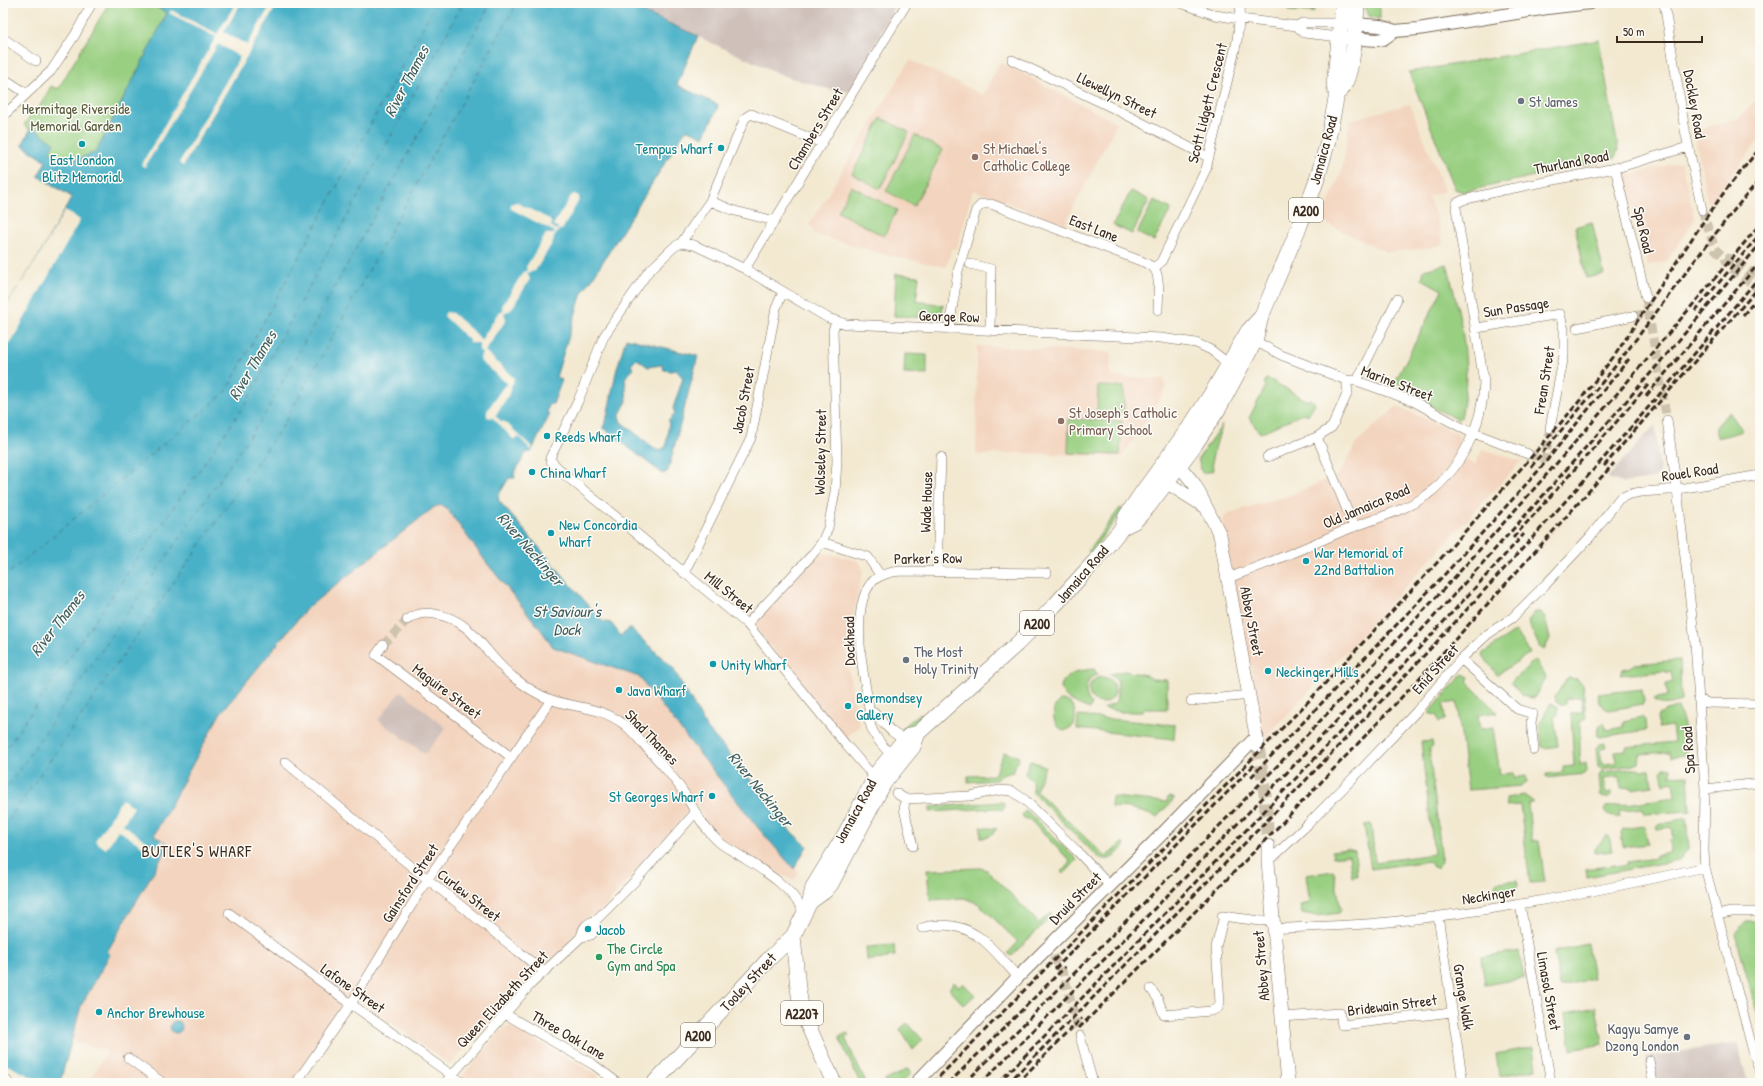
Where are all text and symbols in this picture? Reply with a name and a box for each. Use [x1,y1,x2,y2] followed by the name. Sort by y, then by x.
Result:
[1617,18,1702,44] scale bar
[1623,23,1644,40] text: 50 m
[378,40,435,120] water label: River Thames
[1182,40,1232,165] street label: Scott Lidgett Crescent
[1074,67,1161,124] street label: Llewellyn Street
[1679,68,1711,140] street label: Dockley Road
[782,83,848,174] street label: Chambers Street
[1529,91,1578,112] place label: St James
[1516,96,1526,106] marker: St James
[22,98,130,136] park label: Hermitage Riverside Memorial Garden
[1304,113,1342,187] street label: Jamaica Road
[636,138,714,159] place label: Tempus Wharf
[983,138,1071,176] place label: St Michael's Catholic College
[77,139,87,149] marker: East London Blitz Memorial
[716,143,726,153] marker: Tempus Wharf
[1532,144,1610,180] street label: Thurland Road
[42,149,122,187] place label: East London Blitz Memorial
[970,152,980,162] marker: St Michael's Catholic College
[1289,198,1323,222] road number: A200
[1628,205,1660,256] street label: Spa Road
[1066,209,1122,247] street label: East Lane
[1482,291,1550,323] street label: Sun Passage
[918,304,980,328] street label: George Row
[223,325,282,404] water label: River Thames
[1528,344,1560,416] street label: Frean Street
[1358,360,1437,407] street label: Marine Street
[726,364,760,435] street label: Jacob Street
[1069,402,1177,440] place label: St Joseph's Catholic Primary School
[809,408,831,495] street label: Wolseley Street
[1056,416,1066,426] marker: St Joseph's Catholic Primary School
[555,426,622,447] place label: Reeds Wharf
[542,431,552,441] marker: Reeds Wharf
[1660,458,1720,486] street label: Rouel Road
[540,462,607,483] place label: China Wharf
[527,467,537,477] marker: China Wharf
[914,471,938,533] street label: Wade House
[1319,478,1413,534] street label: Old Jamaica Road
[493,507,571,592] water label: River Neckinger
[559,514,637,552] place label: New Concordia Wharf
[546,528,556,538] marker: New Concordia Wharf
[1051,540,1113,608] street label: Jamaica Road
[1314,542,1404,580] place label: War Memorial of 22nd Battalion
[894,547,962,569] street label: Parker's Row
[1301,556,1311,566] marker: War Memorial of 22nd Battalion
[700,566,758,619] street label: Mill Street
[25,584,91,660] water label: River Thames
[1235,584,1269,658] street label: Abbey Street
[533,600,603,640] water label: St Saviour's Dock
[1020,611,1054,635] road number: A200
[838,616,860,666] street label: Dockhead
[1407,639,1464,699] street label: Enid Street
[914,641,979,679] place label: The Most Holy Trinity
[721,654,788,675] place label: Unity Wharf
[901,655,911,665] marker: The Most Holy Trinity
[408,658,486,724] street label: Maguire Street
[708,659,718,669] marker: Unity Wharf
[1276,661,1359,682] place label: Neckinger Mills
[1263,666,1273,676] marker: Neckinger Mills
[627,680,687,701] place label: Java Wharf
[614,685,624,695] marker: Java Wharf
[856,687,922,725] place label: Bermondsey Gallery
[843,701,853,711] marker: Bermondsey Gallery
[620,705,684,769] street label: Shad Thames
[1676,726,1700,774] street label: Spa Road
[724,746,800,833] water label: River Neckinger
[829,775,881,847] street label: Jamaica Road
[609,786,705,807] place label: St Georges Wharf
[707,791,717,801] marker: St Georges Wharf
[377,839,444,927] street label: Gainsford Street
[142,840,252,862] district label: BUTLER'S WHARF
[433,864,506,927] street label: Curlew Street
[1044,866,1107,929] street label: Druid Street
[1460,880,1518,910] street label: Neckinger
[596,919,625,940] place label: Jacob
[583,924,593,934] marker: Jacob
[1247,929,1275,1002] street label: Abbey Street
[607,938,675,976] place label: The Circle Gym and Spa
[451,945,553,1052] street label: Queen Elizabeth Street
[715,947,781,1016] street label: Tooley Street
[1532,950,1566,1033] street label: Limasol Street
[594,952,604,962] marker: The Circle Gym and Spa
[317,958,390,1018] street label: Lafone Street
[1448,962,1480,1032] street label: Grange Walk
[1346,989,1439,1021] street label: Bridewain Street
[781,1001,823,1025] road number: A2207
[107,1002,205,1023] place label: Anchor Brewhouse
[528,1005,610,1065] street label: Three Oak Lane
[94,1007,104,1017] marker: Anchor Brewhouse
[1605,1018,1679,1056] place label: Kagyu Samye Dzong London
[681,1023,715,1047] road number: A200
[1682,1032,1692,1042] marker: Kagyu Samye Dzong London

